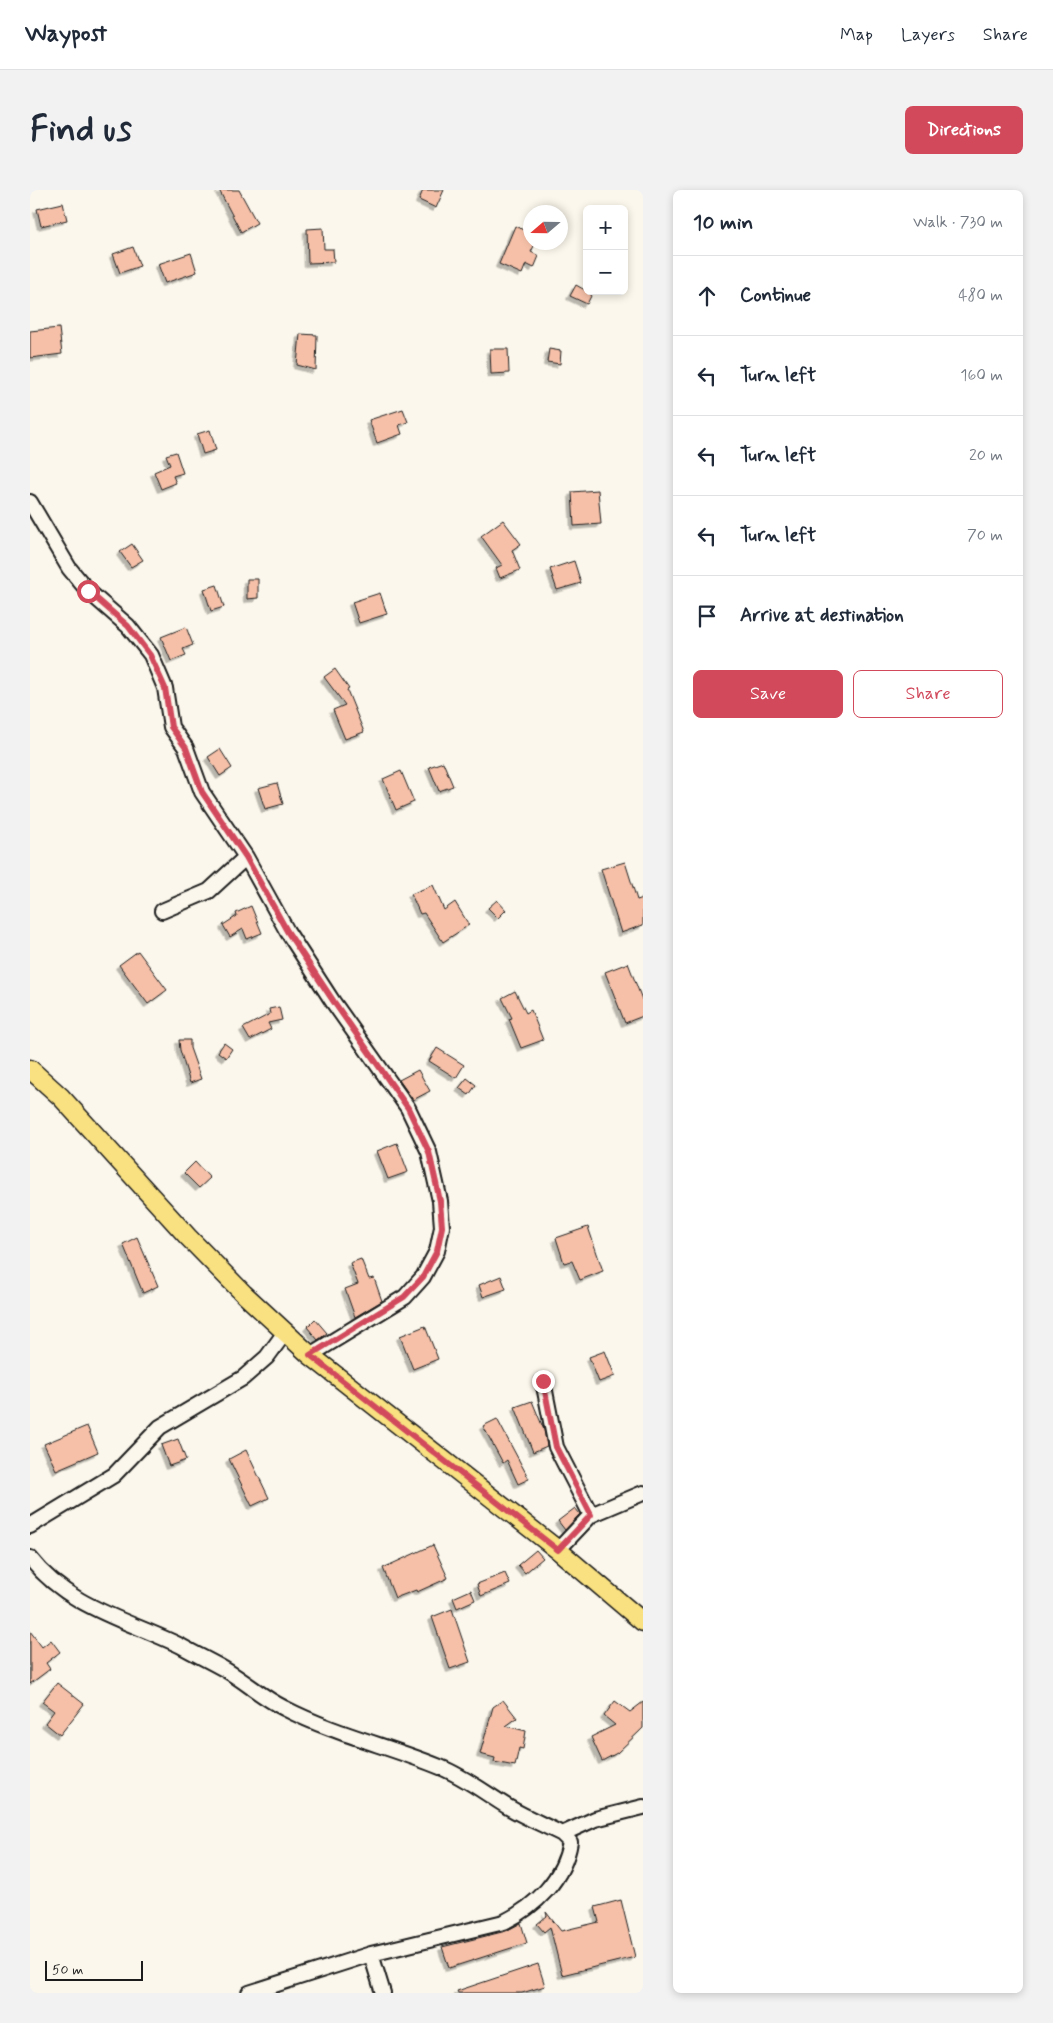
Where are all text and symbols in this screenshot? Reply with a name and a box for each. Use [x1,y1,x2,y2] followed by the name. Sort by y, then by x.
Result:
[25,19,107,50] text: Waypost
[840,23,873,47] text: Map
[901,23,955,47] text: Layers
[983,23,1028,47] text: Share
[905,106,1023,154] button: Directions
[30,107,132,153] text: Find us
[523,205,568,250] north arrow
[583,205,628,295] map controls
[583,205,628,250] button: +
[693,209,753,237] text: 10 min
[913,212,1003,233] text: Walk · 730 m
[583,250,628,295] button: −
[693,282,721,310] icon: ahead
[740,283,811,308] text: Continue
[958,285,1003,306] text: 480 m
[693,362,721,390] icon: left
[740,363,816,388] text: Turn left
[960,365,1003,386] text: 160 m
[693,442,721,470] icon: left
[740,443,816,468] text: Turn left
[969,445,1003,466] text: 20 m
[693,522,721,550] icon: left
[740,523,816,548] text: Turn left
[967,525,1003,546] text: 70 m
[77,580,100,603] route start
[693,602,721,630] icon: arrive
[740,603,904,628] text: Arrive at destination
[693,670,843,718] button: Save
[853,670,1003,718] button: Share
[532,1370,555,1393] route end
[45,1958,142,1981] scale bar
[52,1961,83,1979] text: 50 m

